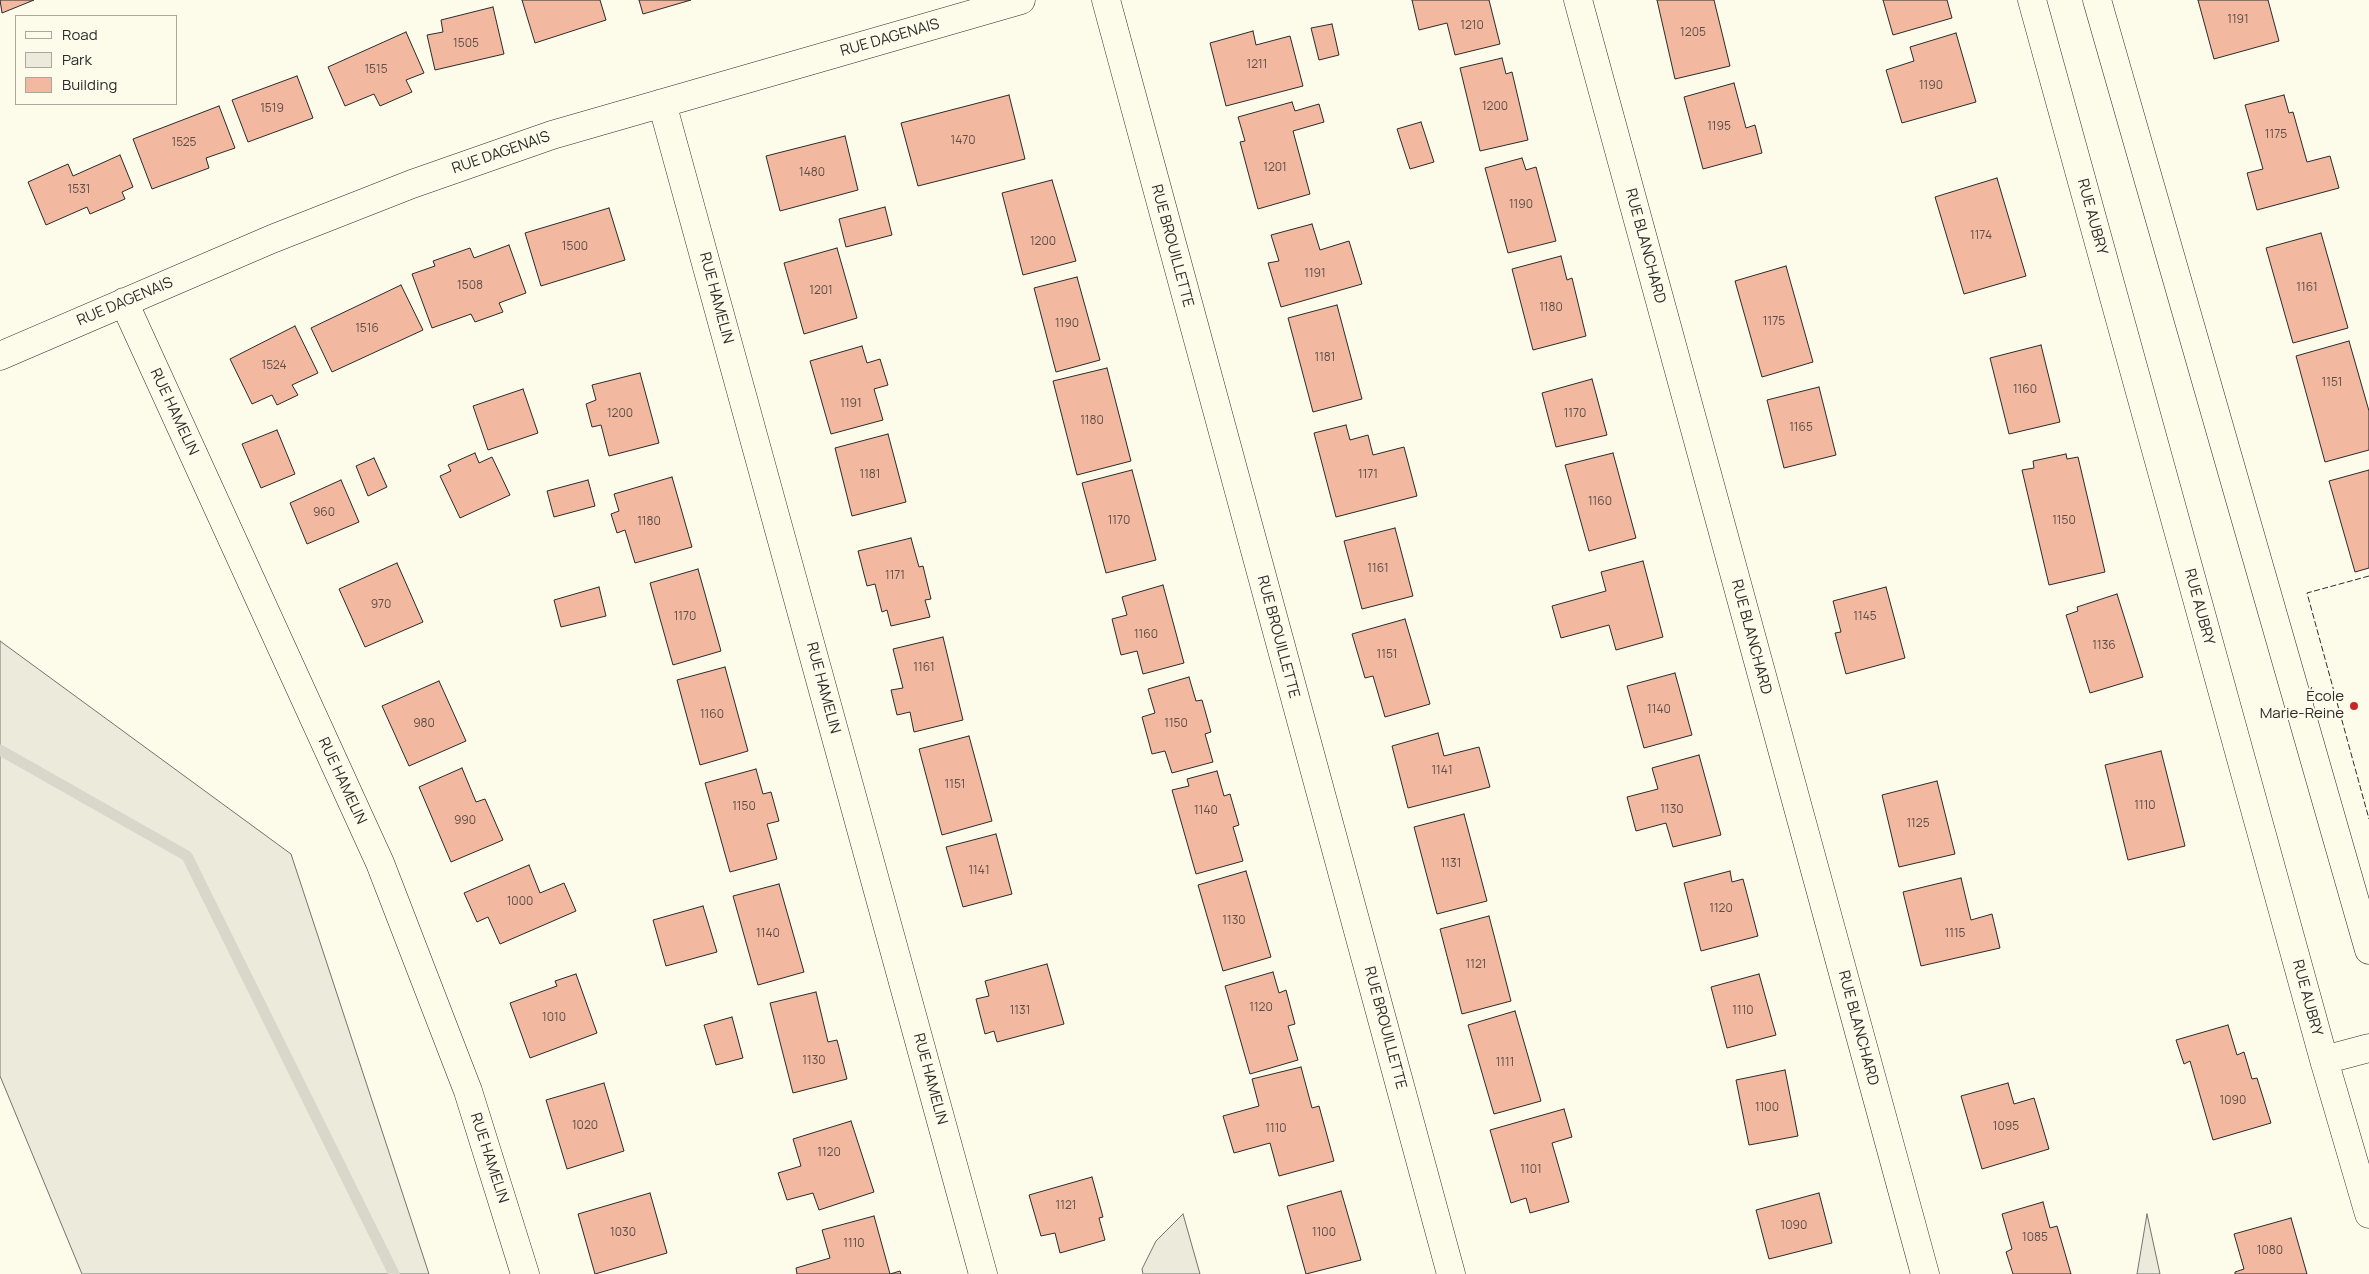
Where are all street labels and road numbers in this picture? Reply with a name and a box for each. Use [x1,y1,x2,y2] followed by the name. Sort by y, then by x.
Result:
[838,15,942,61] street label: RUE DAGENAIS
[450,128,552,178] street label: RUE DAGENAIS
[2073,177,2111,257] street label: RUE AUBRY
[1147,183,1197,309] street label: RUE BROUILLETTE
[1621,187,1669,305] street label: RUE BLANCHARD
[695,250,737,346] street label: RUE HAMELIN
[74,274,176,330] street label: RUE DAGENAIS
[146,366,202,458] street label: RUE HAMELIN
[2180,567,2218,647] street label: RUE AUBRY
[1253,574,1303,700] street label: RUE BROUILLETTE
[1727,578,1775,696] street label: RUE BLANCHARD
[802,640,844,736] street label: RUE HAMELIN
[314,735,370,827] street label: RUE HAMELIN
[2288,958,2326,1038] street label: RUE AUBRY
[1360,965,1410,1091] street label: RUE BROUILLETTE
[1834,969,1882,1087] street label: RUE BLANCHARD
[909,1031,951,1127] street label: RUE HAMELIN
[466,1111,512,1205] street label: RUE HAMELIN

